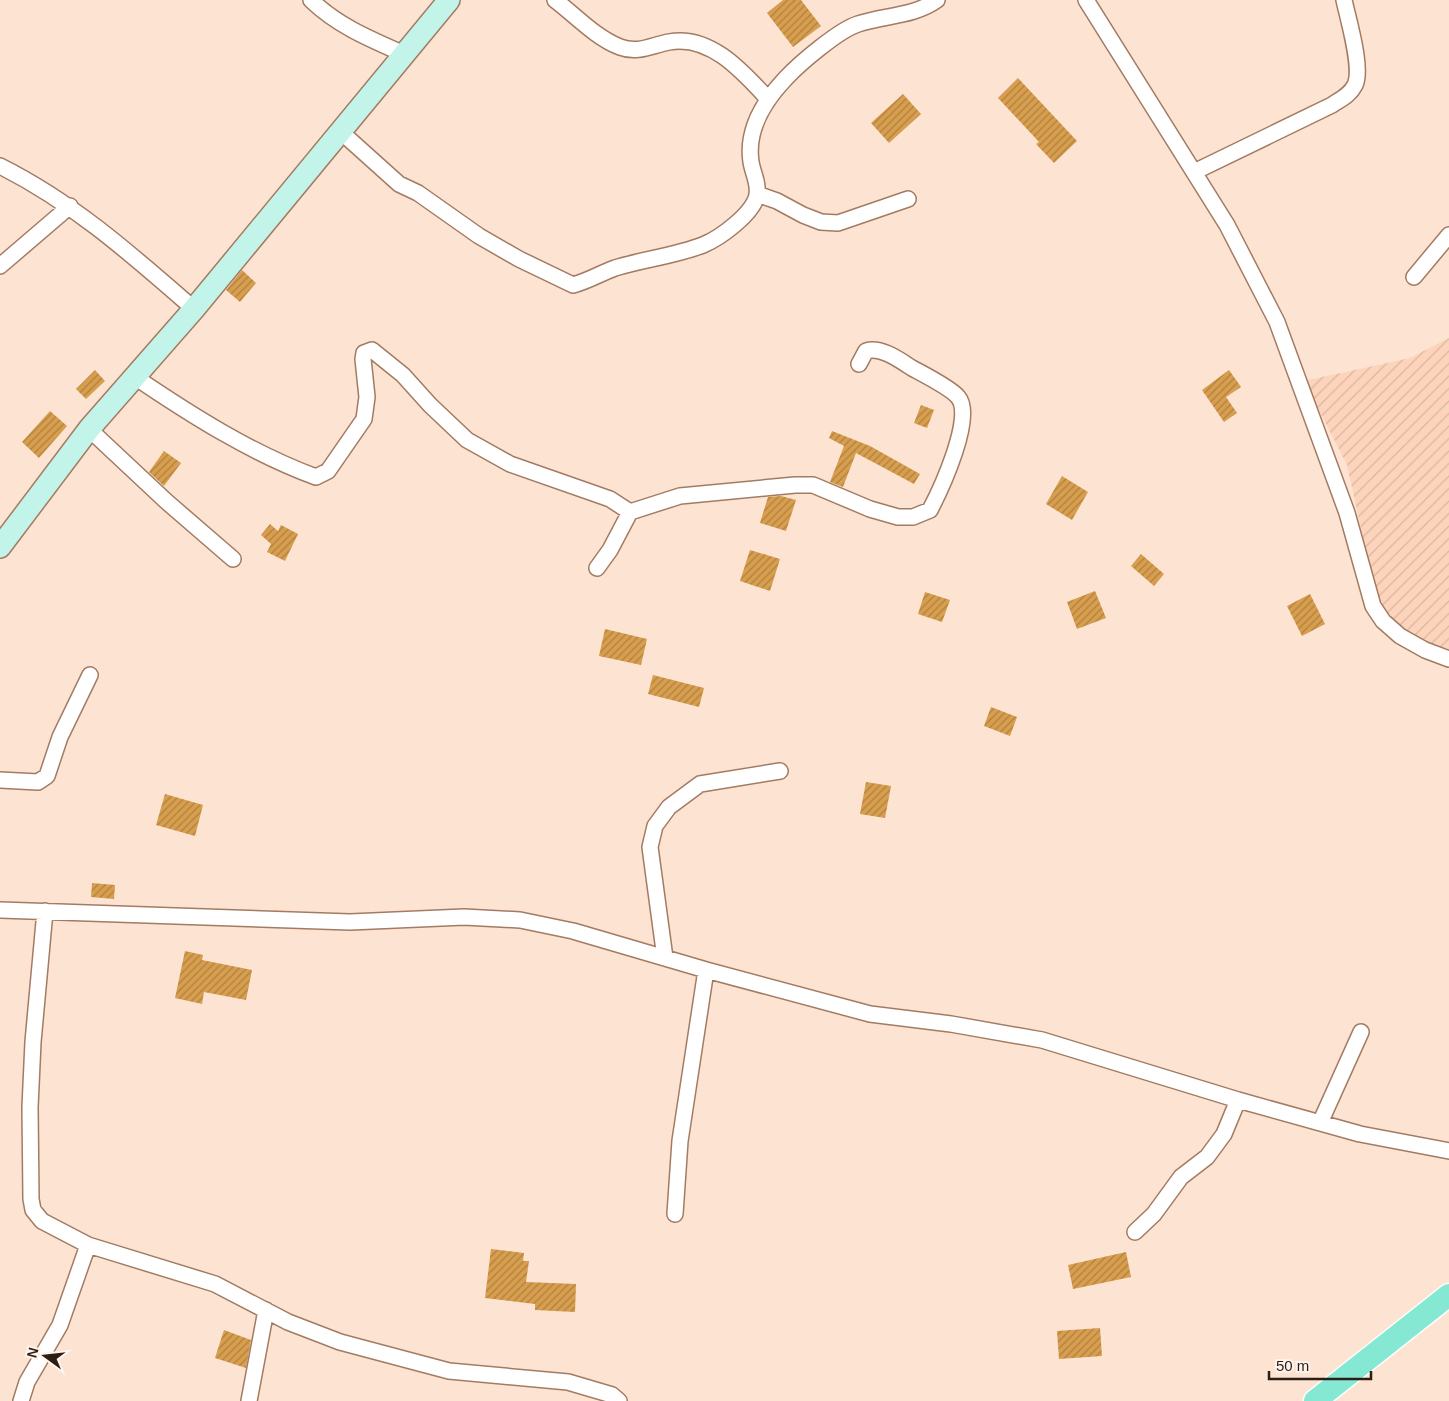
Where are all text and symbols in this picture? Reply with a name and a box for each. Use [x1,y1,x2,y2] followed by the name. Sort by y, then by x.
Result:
[20,1331,70,1381] north arrow
[23,1346,41,1360] text: N
[1269,1348,1372,1380] scale bar
[1276,1357,1309,1374] text: 50 m

